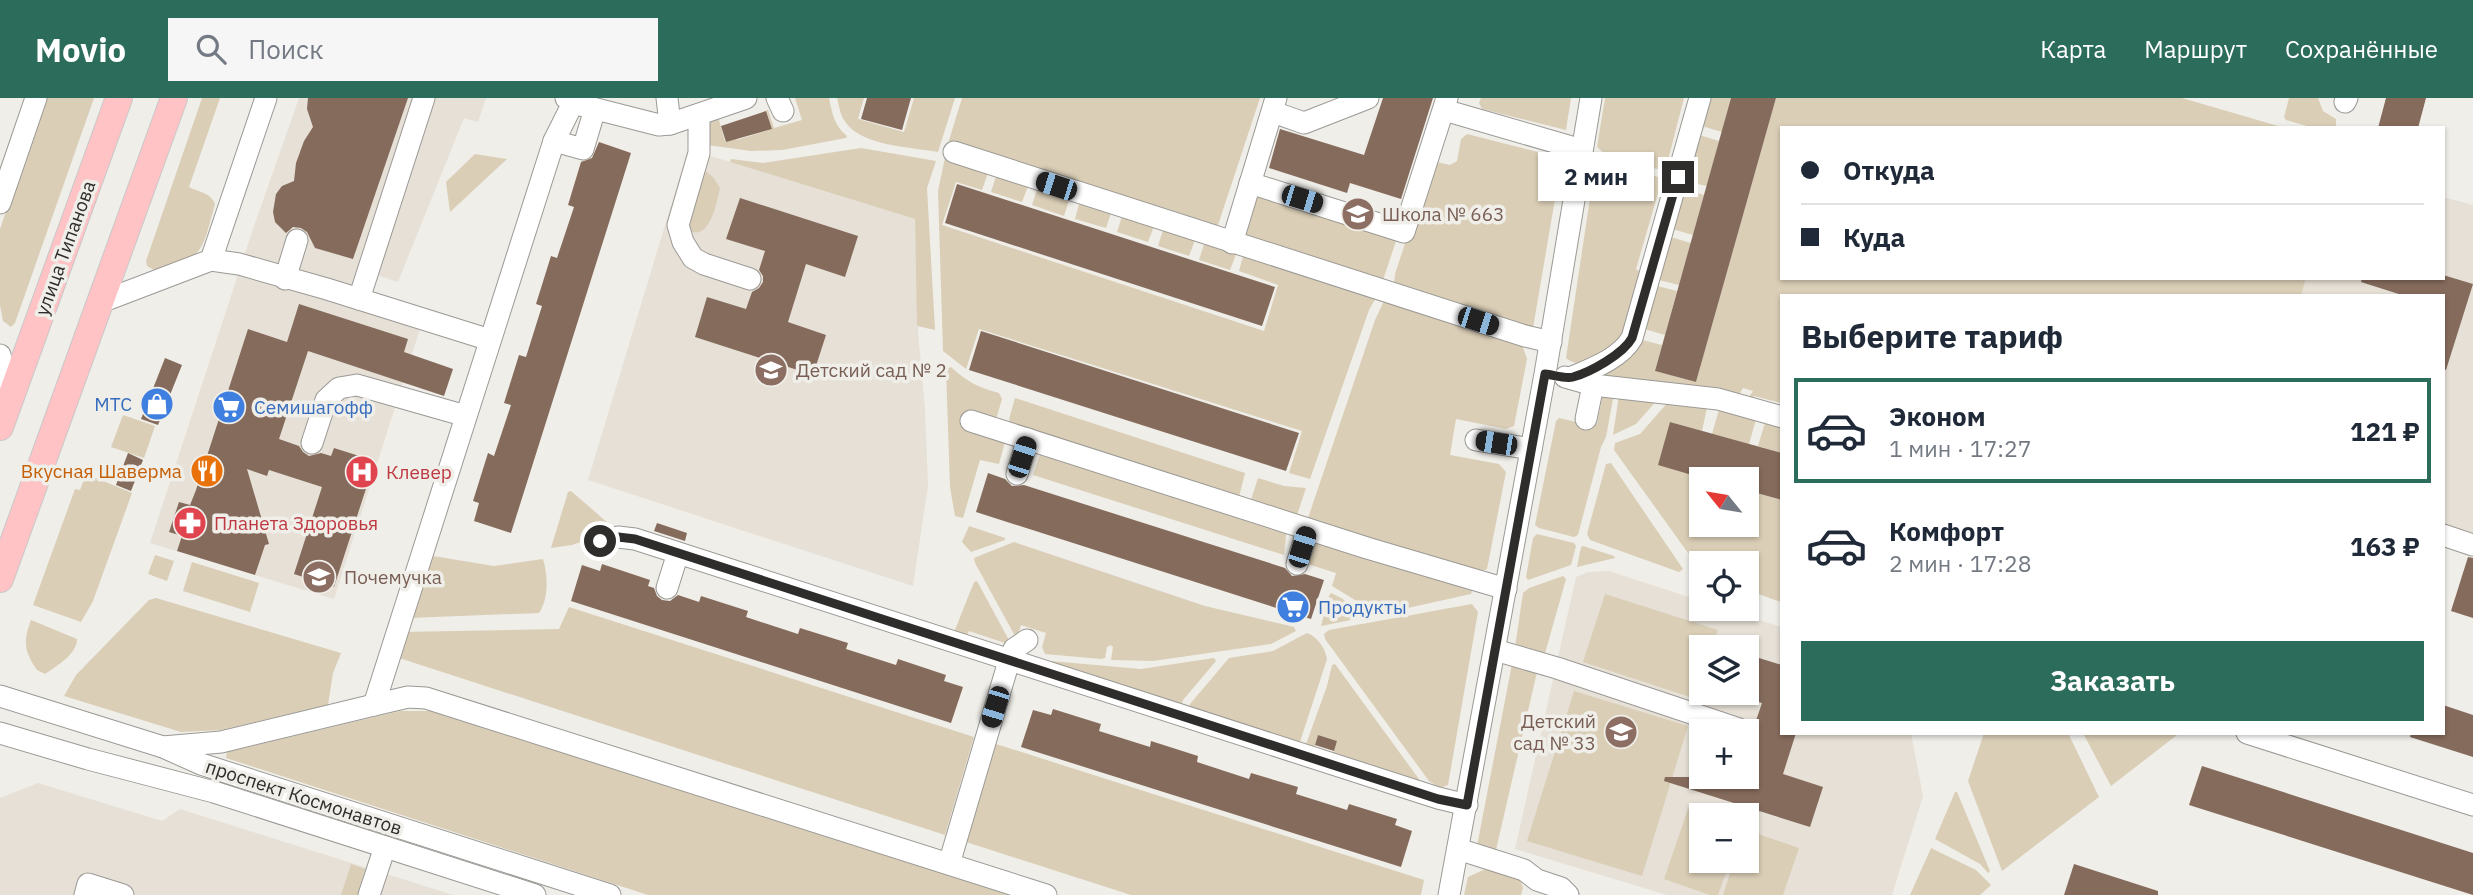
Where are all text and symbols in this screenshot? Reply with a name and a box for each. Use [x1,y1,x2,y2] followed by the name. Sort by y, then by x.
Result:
[168,18,658,81] search box
[35,28,126,71] text: Movio
[192,30,230,68] icon: search
[248,32,323,66] text: Поиск
[2040,33,2106,65] text: Карта
[2144,33,2247,65] text: Маршрут
[2285,33,2438,65] text: Сохранённые
[1538,153,1654,202] callout: 2 мин
[1843,153,1935,187] text: Откуда
[1564,161,1628,191] text: 2 мин
[1662,161,1694,193] route end
[1033,170,1080,202] car
[29,177,101,319] street label: улица Типанова
[1279,183,1326,215] car
[1339,195,1377,233] school or university icon: Школа № 663
[1382,202,1504,226] place label: Школа № 663
[1843,220,1905,254] text: Куда
[1455,305,1502,337] car
[1801,315,2063,357] text: Выберите тариф
[752,351,790,389] school or university icon: Детский сад № 2
[796,358,947,382] place label: Детский сад № 2
[138,385,176,423] shop icon: МТС
[210,388,248,426] supermarket icon: Семишагофф
[94,392,132,416] place label: МТС
[254,395,373,419] place label: Семишагофф
[1805,399,1868,462] icon: car
[1889,399,1986,433] text: Эконом
[2350,414,2420,448] text: 121 ₽
[1474,429,1519,457] car
[1889,433,2032,463] text: 1 мин · 17:27
[1006,434,1039,480] car
[188,452,226,490] restaurant icon: Вкусная Шаверма
[343,453,381,491] hospital icon: Клевер
[21,459,182,483] place label: Вкусная Шаверма
[386,460,452,484] place label: Клевер
[1689,467,1759,537] north arrow
[1689,467,1759,873] map controls
[171,504,209,542] pharmacy icon: Планета Здоровья
[214,511,378,535] place label: Планета Здоровья
[1805,514,1868,577] icon: car
[1889,514,2004,548] text: Комфорт
[1286,524,1319,570] car
[584,525,616,557] route start
[2350,529,2420,563] text: 163 ₽
[1889,548,2032,578] text: 2 мин · 17:28
[1689,551,1759,621] button: locate
[300,558,338,596] school or university icon: Почемучка
[344,565,442,589] place label: Почемучка
[1274,588,1312,626] supermarket icon: Продукты
[1318,595,1407,619] place label: Продукты
[1689,635,1759,705] button: layers
[1801,641,2424,721] button: Заказать
[979,684,1012,730] car
[1513,709,1596,755] place label: Детский сад № 33
[1602,713,1640,751] school or university icon: Детский сад № 33
[1689,719,1759,789] button: +
[203,754,405,840] street label: проспект Космонавтов
[1689,803,1759,873] button: −

